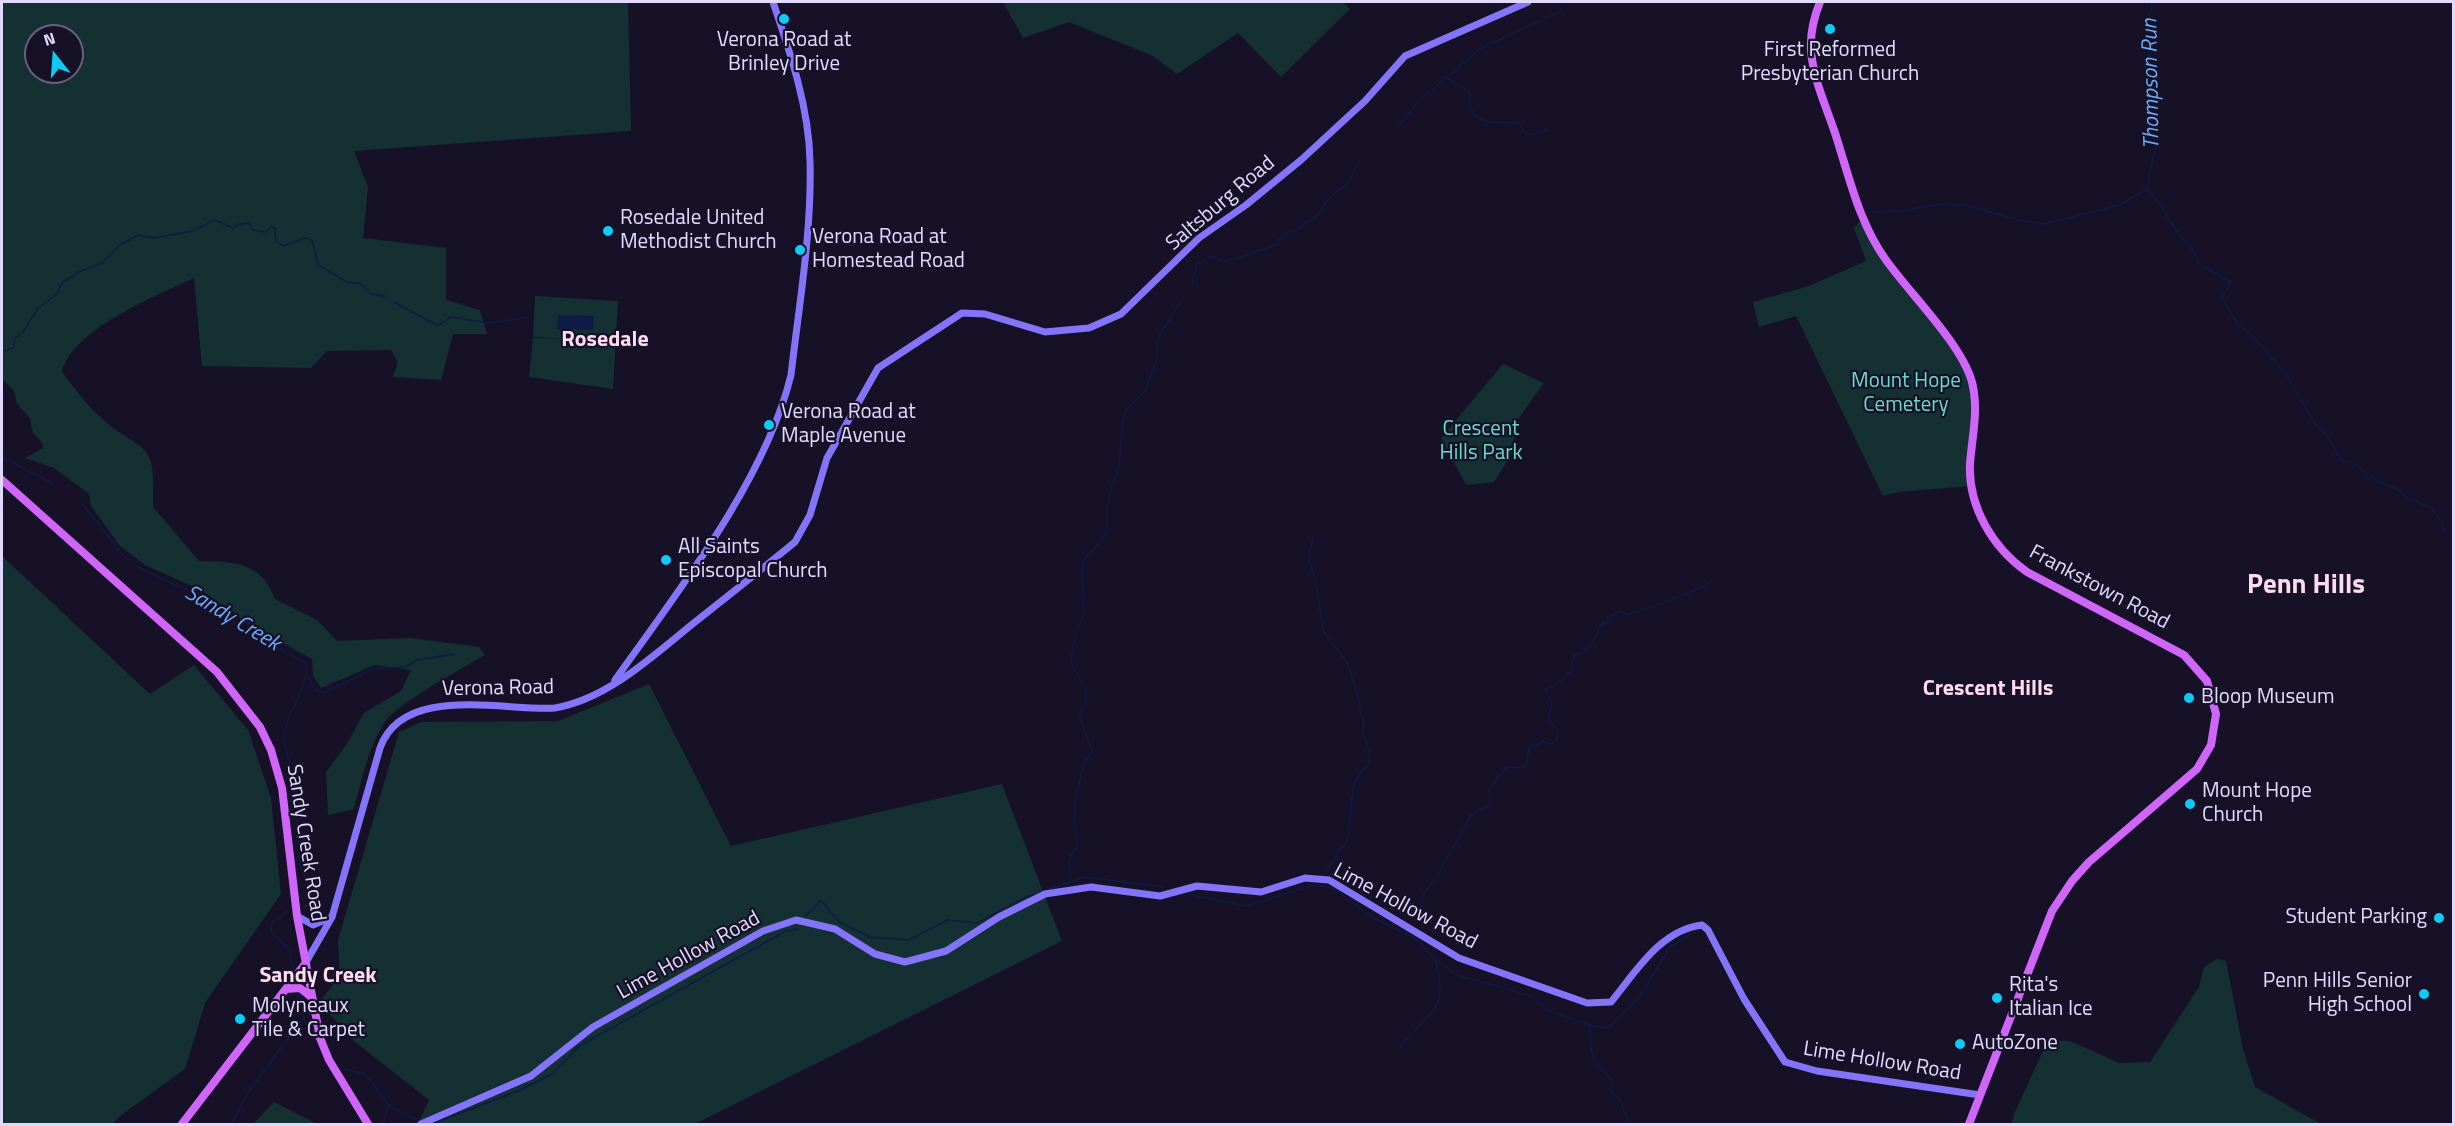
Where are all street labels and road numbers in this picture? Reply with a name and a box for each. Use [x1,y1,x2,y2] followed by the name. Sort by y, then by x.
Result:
[1162,151,1280,257] street label: Saltsburg Road
[2025,540,2173,636] street label: Frankstown Road
[442,675,554,703] street label: Verona Road
[280,763,330,923] street label: Sandy Creek Road
[1329,858,1481,956] street label: Lime Hollow Road
[613,906,765,1006] street label: Lime Hollow Road
[1801,1037,1963,1087] street label: Lime Hollow Road

